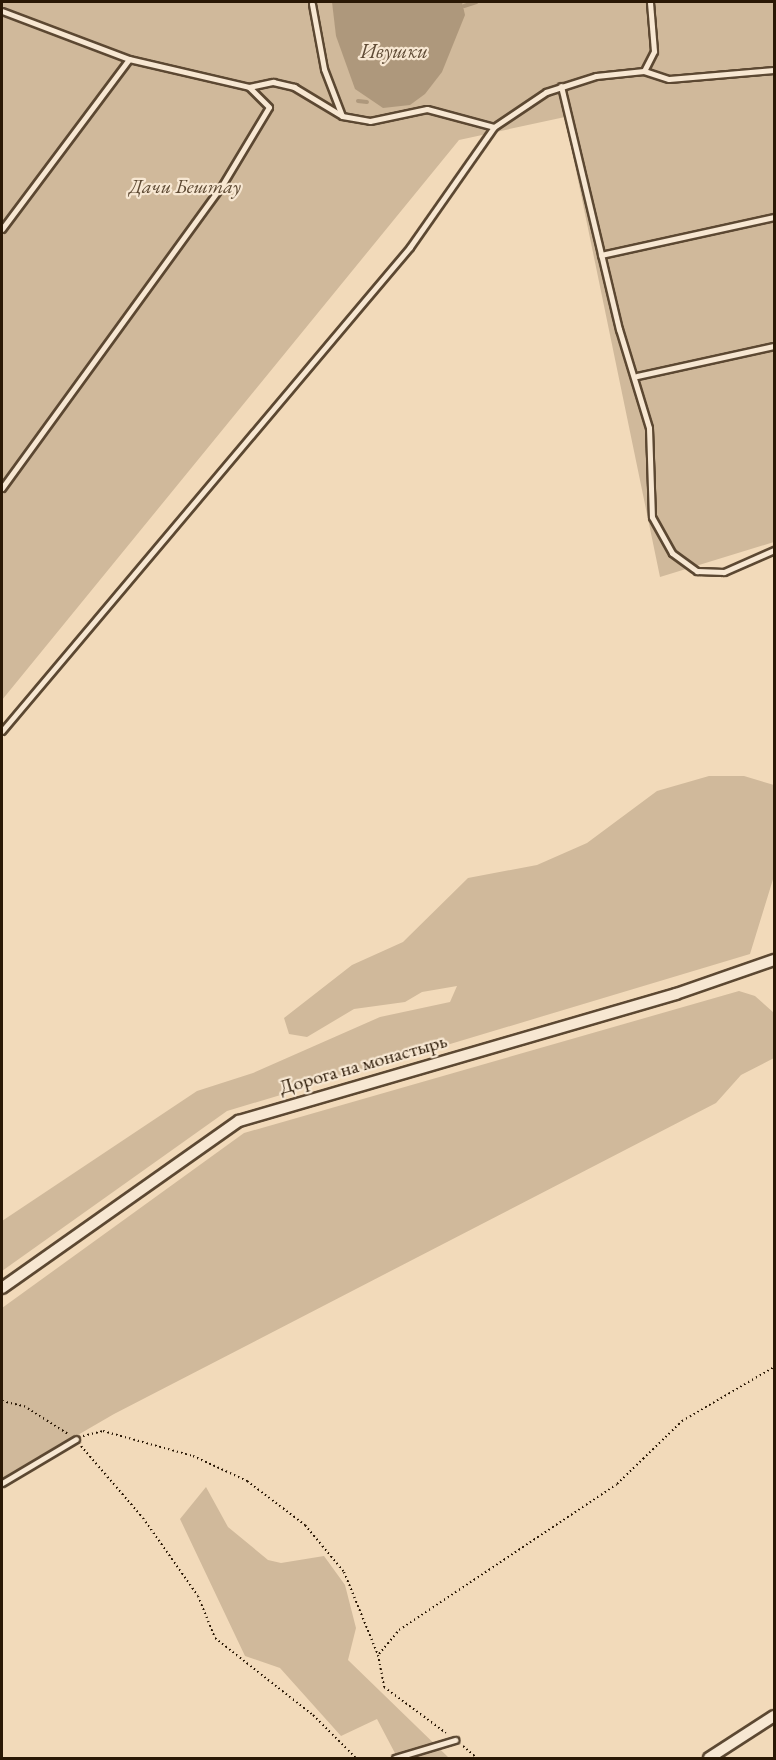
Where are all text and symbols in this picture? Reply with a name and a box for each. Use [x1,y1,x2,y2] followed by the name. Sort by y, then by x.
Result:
[360,38,428,64] water label: Ивушки
[129,174,241,198] park label: Дачи Бештау
[276,1029,450,1099] street label: Дорога на монастырь

